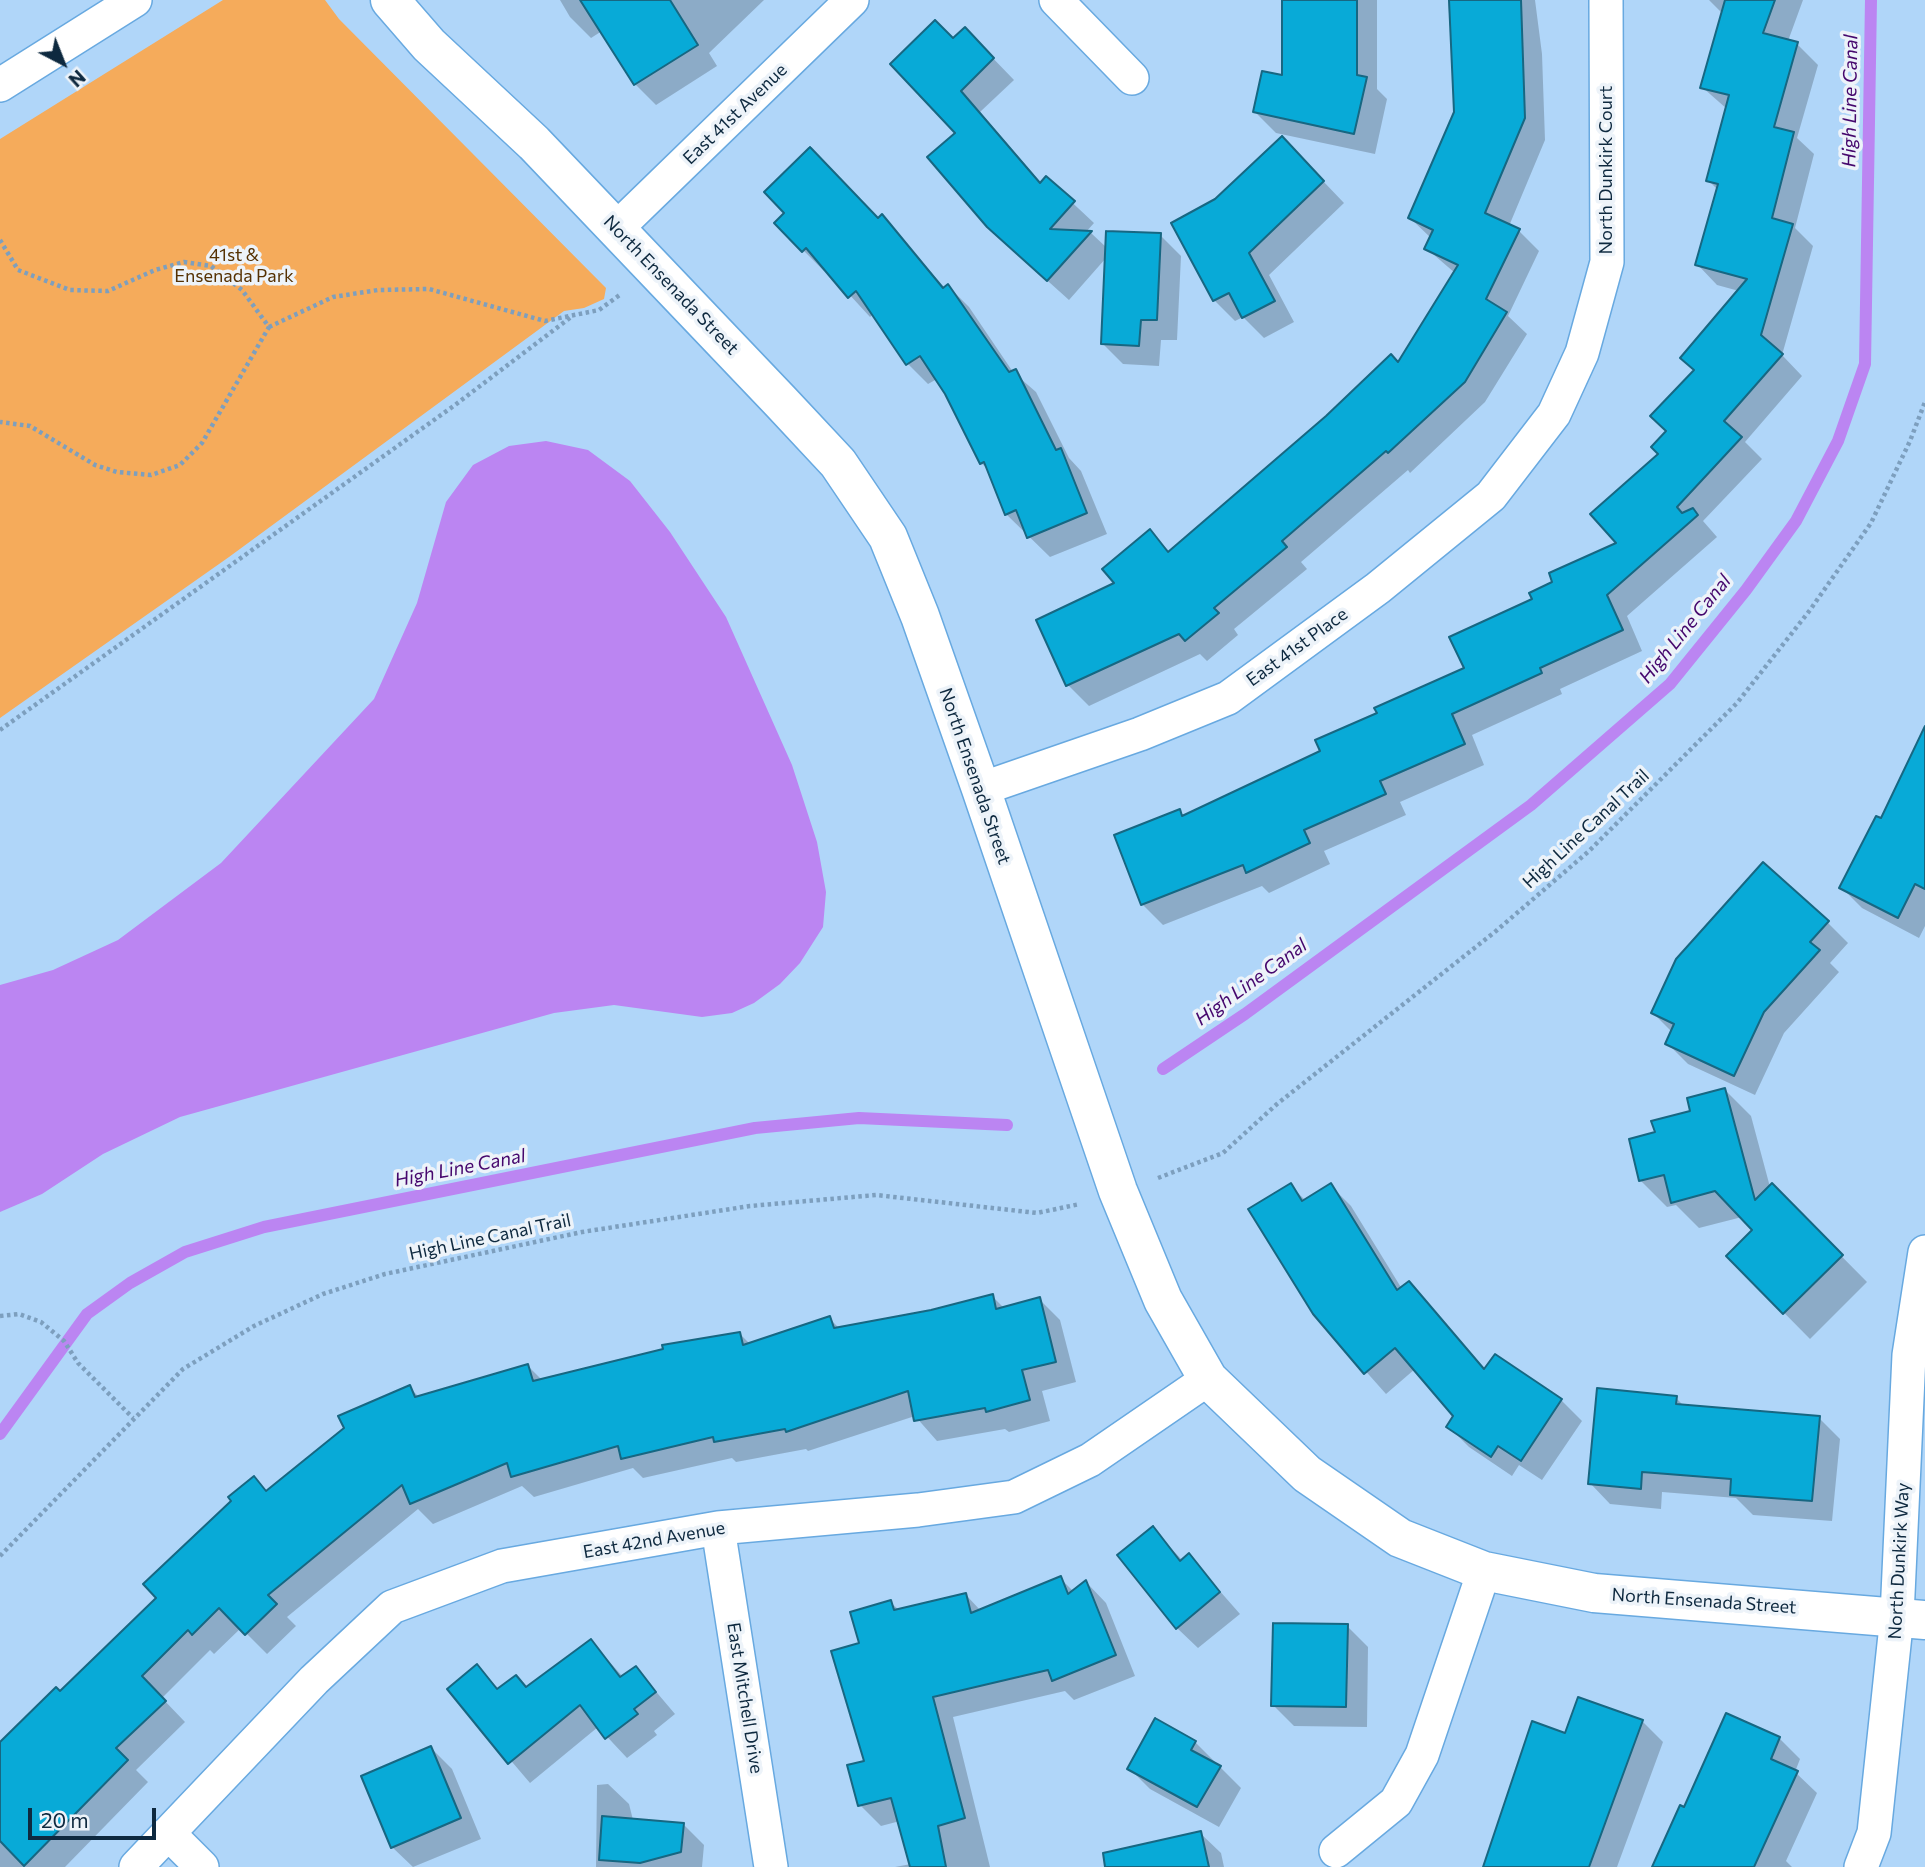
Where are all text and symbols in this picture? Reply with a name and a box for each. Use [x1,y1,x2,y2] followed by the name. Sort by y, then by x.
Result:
[28,28,98,98] north arrow
[1837,34,1863,168] water label: High Line Canal
[679,59,791,169] street label: East 41st Avenue
[64,66,90,92] text: N
[1595,86,1617,254] street label: North Dunkirk Court
[599,211,743,359] street label: North Ensenada Street
[174,244,294,286] park label: 41st & Ensenada Park
[1634,570,1736,688] water label: High Line Canal
[1242,603,1352,691] street label: East 41st Place
[935,685,1015,867] street label: North Ensenada Street
[1518,765,1654,893] street label: High Line Canal Trail
[1191,934,1311,1030] water label: High Line Canal
[393,1144,527,1192] water label: High Line Canal
[407,1209,573,1265] street label: High Line Canal Trail
[1884,1482,1914,1640] street label: North Dunkirk Way
[581,1517,727,1563] street label: East 42nd Avenue
[1611,1584,1797,1618] street label: North Ensenada Street
[722,1621,768,1775] street label: East Mitchell Drive
[32,1794,159,1838] scale bar
[41,1807,89,1832] text: 20 m

